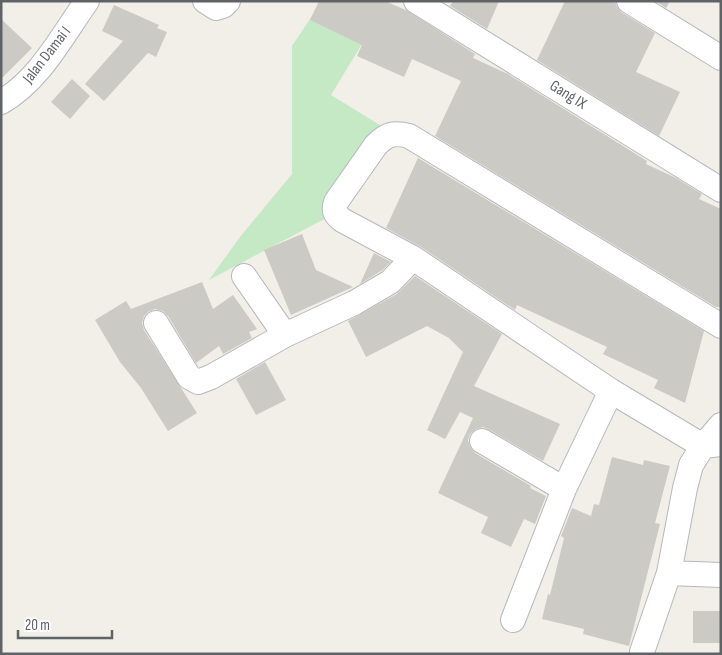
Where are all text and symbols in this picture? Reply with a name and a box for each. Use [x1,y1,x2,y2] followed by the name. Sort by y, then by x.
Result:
[18,23,75,88] street label: Jalan Damai I
[546,76,590,114] street label: Gang IX
[18,608,111,640] scale bar
[25,616,50,635] text: 20 m

